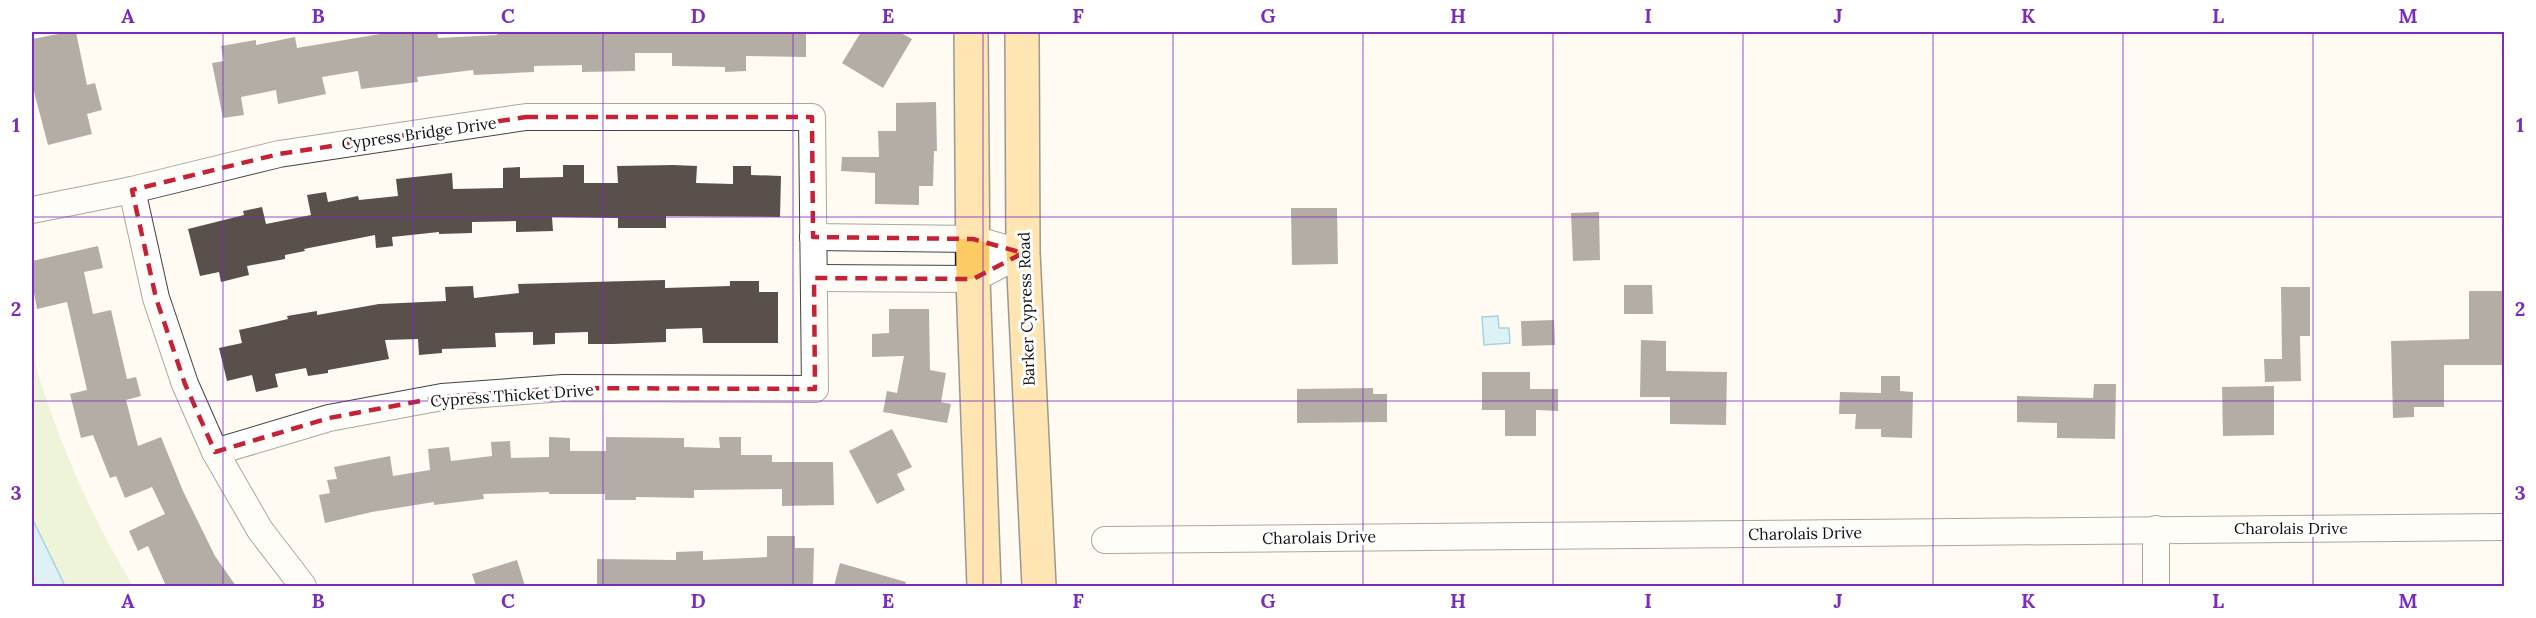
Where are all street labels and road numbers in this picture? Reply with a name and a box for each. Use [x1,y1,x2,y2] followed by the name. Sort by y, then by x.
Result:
[340,112,498,154] street label: Cypress Bridge Drive
[1013,231,1039,386] street label: Barker Cypress Road
[430,379,595,411] street label: Cypress Thicket Drive
[2234,518,2348,538] street label: Charolais Drive
[1748,522,1862,544] street label: Charolais Drive
[1262,526,1376,548] street label: Charolais Drive

